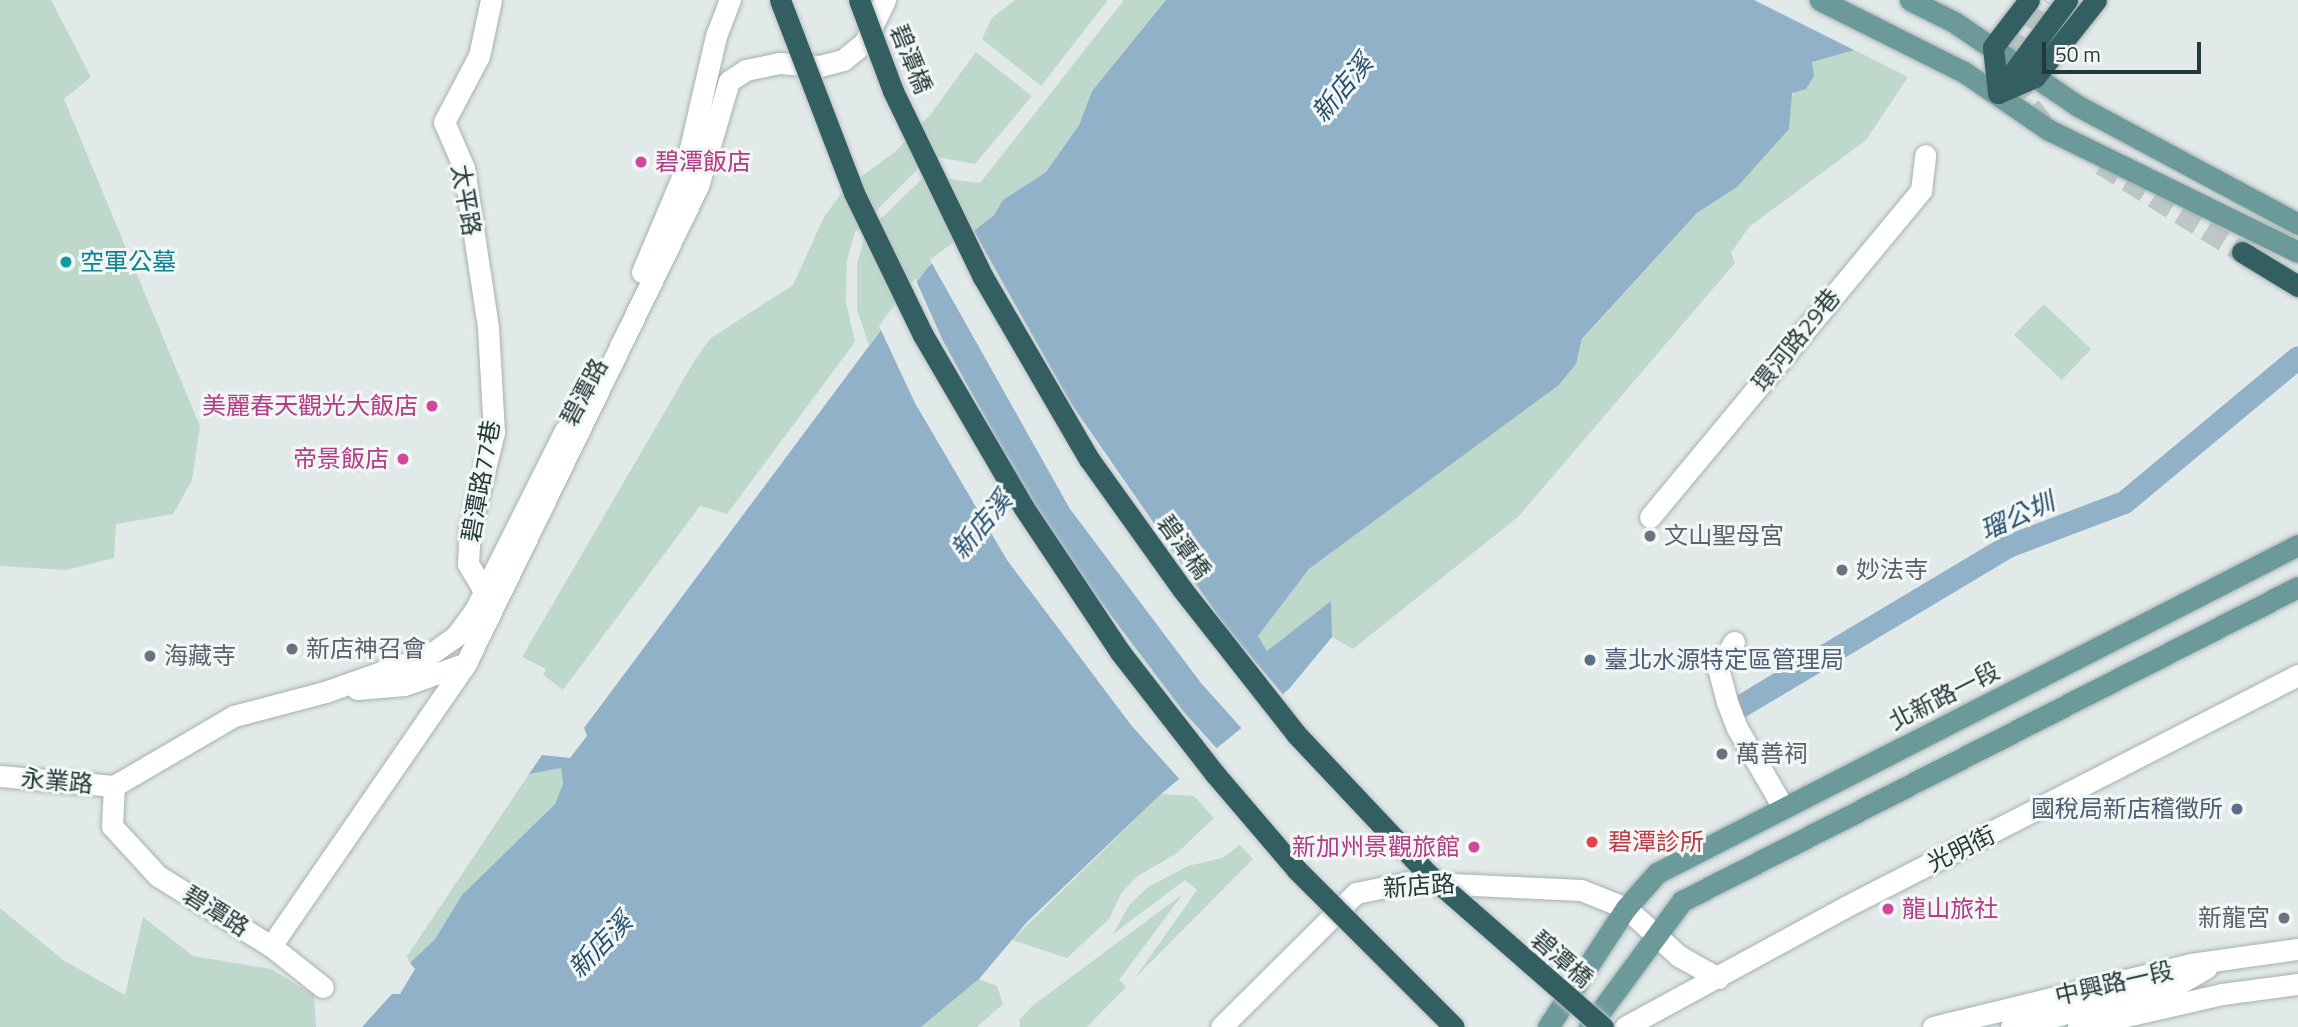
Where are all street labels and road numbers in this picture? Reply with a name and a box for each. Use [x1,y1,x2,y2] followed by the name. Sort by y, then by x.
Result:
[884,20,938,98] street label: 碧潭橋
[446,162,486,238] street label: 太平路
[1746,283,1846,397] street label: 環河路29巷
[554,353,614,431] street label: 碧潭路
[456,418,506,544] street label: 碧潭路77巷
[1151,509,1217,585] street label: 碧潭橋
[1884,656,2004,736] street label: 北新路一段
[20,764,94,798] street label: 永業路
[1922,820,2000,878] street label: 光明街
[1382,869,1456,903] street label: 新店路
[178,880,254,942] street label: 碧潭路
[1525,925,1599,993] street label: 碧潭橋
[2052,955,2176,1011] street label: 中興路一段

